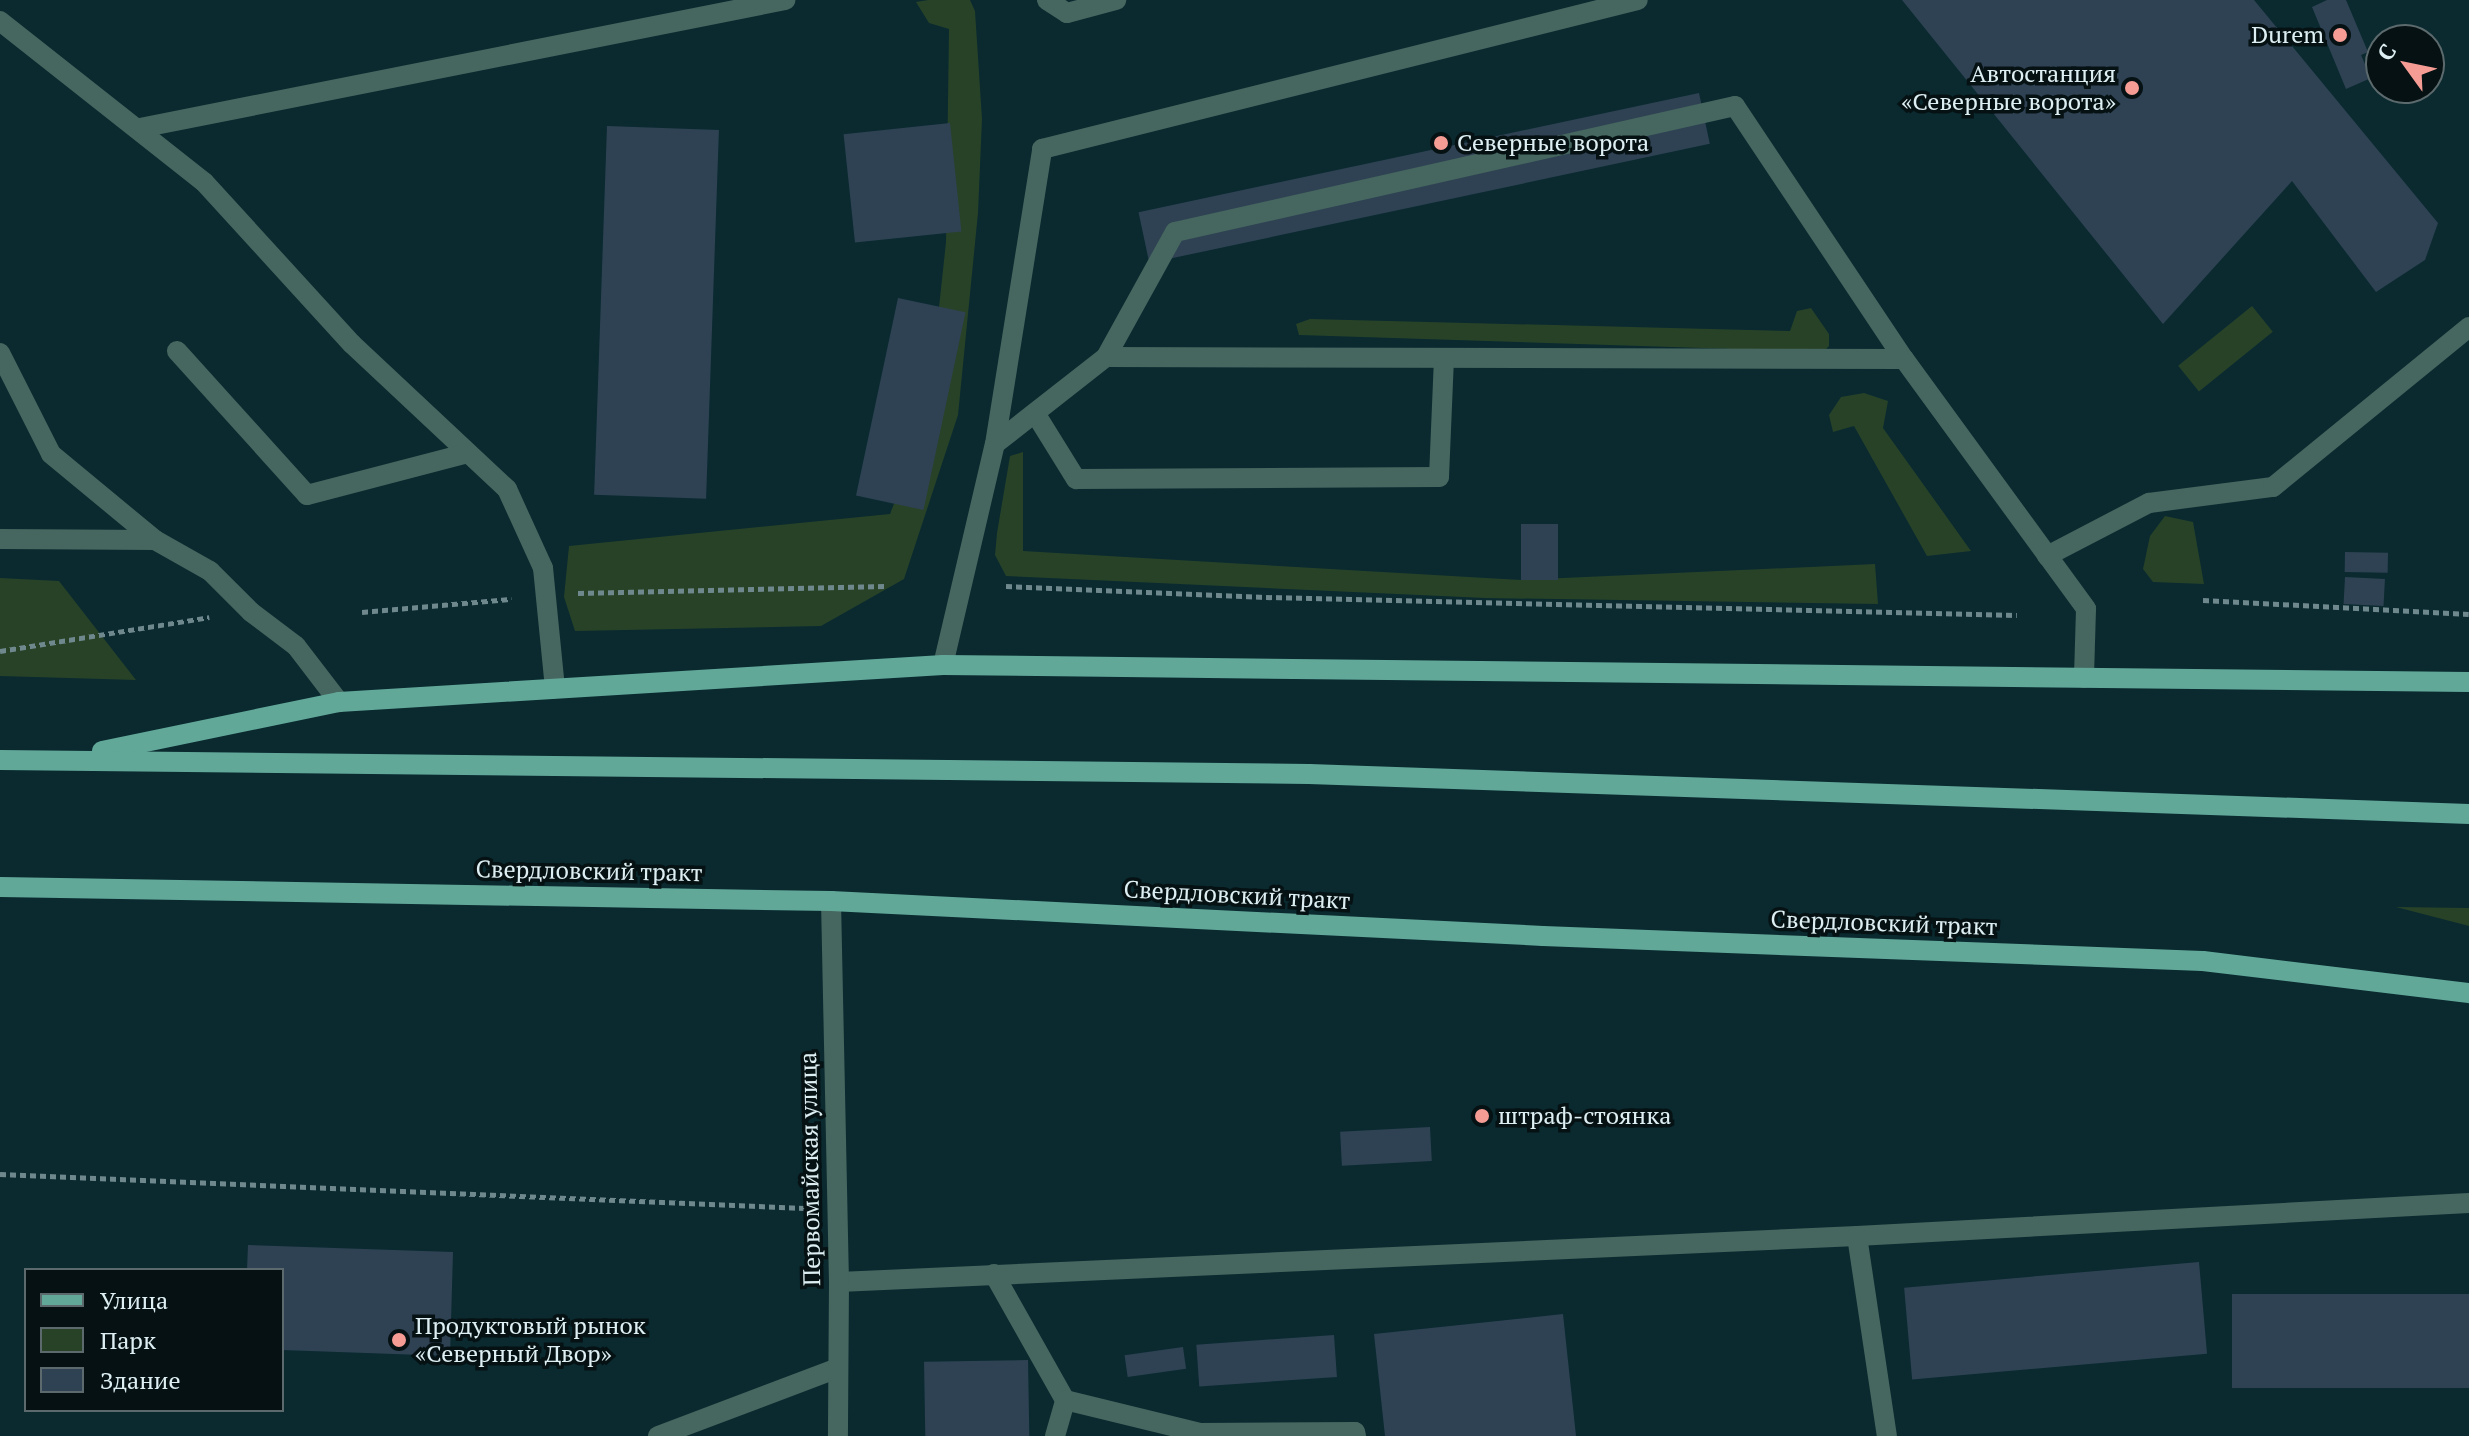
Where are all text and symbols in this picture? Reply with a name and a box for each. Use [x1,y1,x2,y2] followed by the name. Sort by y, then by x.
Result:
[2251,21,2324,49] place label: Durem
[2365,24,2445,104] north arrow
[2331,26,2349,44] marker: Durem
[2370,38,2402,66] text: С
[1901,60,2116,116] place label: Автостанция «Северные ворота»
[2123,79,2141,97] marker: Автостанция «Северные ворота»
[1457,129,1649,157] place label: Северные ворота
[1432,134,1450,152] marker: Северные ворота
[475,855,703,887] street label: Свердловский тракт
[1123,875,1351,915] street label: Свердловский тракт
[1770,905,1998,941] street label: Свердловский тракт
[794,1052,826,1286] street label: Первомайская улица
[1498,1102,1671,1130] place label: штраф-стоянка
[1473,1107,1491,1125] marker: штраф-стоянка
[24,1268,284,1412] legend
[100,1284,168,1316] text: Улица
[415,1312,646,1368] place label: Продуктовый рынок «Северный Двор»
[100,1324,156,1356] text: Парк
[390,1331,408,1349] marker: Продуктовый рынок «Северный Двор»
[100,1364,181,1396] text: Здание

